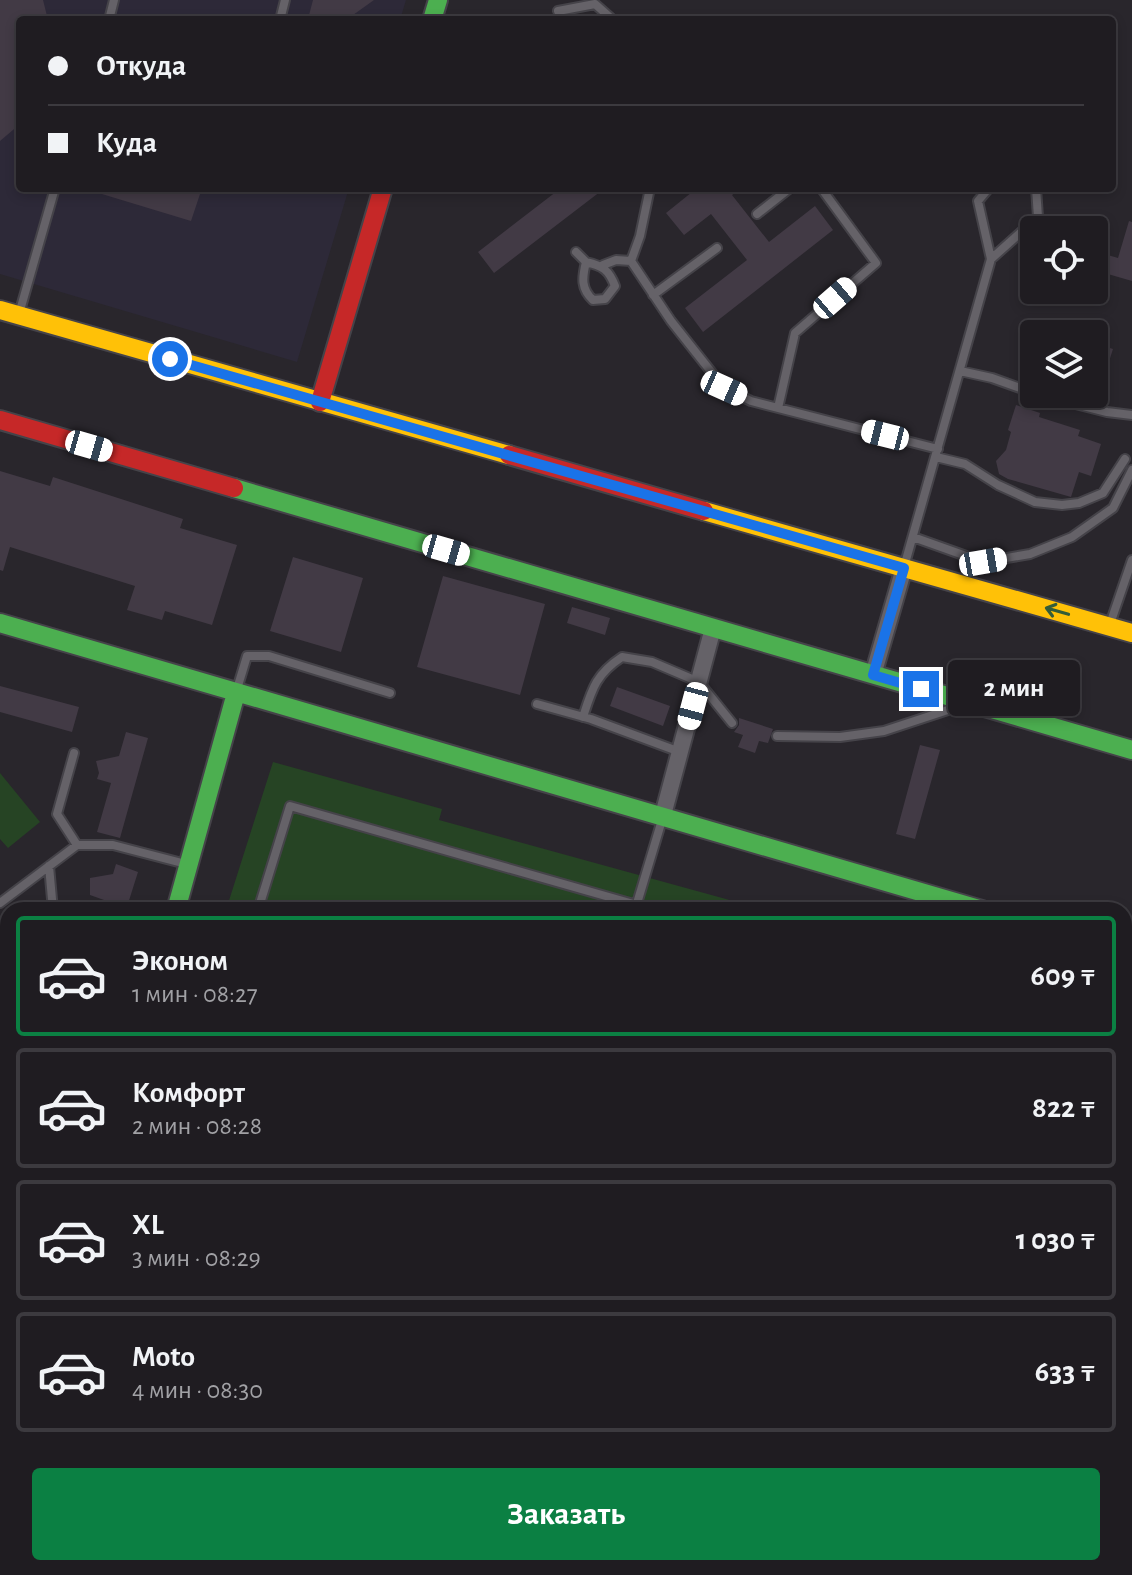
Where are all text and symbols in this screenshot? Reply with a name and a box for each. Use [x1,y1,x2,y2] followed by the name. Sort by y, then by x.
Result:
[96,51,186,81] text: Откуда
[96,128,157,158] text: Куда
[1020,216,1108,408] map controls
[1020,216,1108,304] button: locate
[809,273,861,323] car
[1020,320,1108,408] button: layers
[152,341,188,377] route start
[697,367,751,409] car
[859,418,911,452] car
[63,428,115,464] car
[420,532,472,568] car
[957,546,1009,578] car
[1045,602,1071,617] one-way arrow
[949,661,1081,717] callout: 2 мин
[903,671,939,707] route end
[984,675,1044,701] text: 2 мин
[675,680,711,732] car
[36,940,108,1012] icon: car
[132,946,228,976] text: Эконом
[1031,961,1096,991] text: 609 ₸
[132,981,258,1007] text: 1 мин · 08:27
[36,1072,108,1144] icon: car
[132,1078,245,1108] text: Комфорт
[1032,1093,1096,1123] text: 822 ₸
[132,1113,262,1139] text: 2 мин · 08:28
[36,1204,108,1276] icon: car
[132,1210,164,1240] text: XL
[1016,1225,1096,1255] text: 1 030 ₸
[132,1245,261,1271] text: 3 мин · 08:29
[36,1336,108,1408] icon: car
[132,1342,195,1372] text: Moto
[1035,1357,1096,1387] text: 633 ₸
[132,1377,263,1403] text: 4 мин · 08:30
[32,1468,1100,1560] button: Заказать

